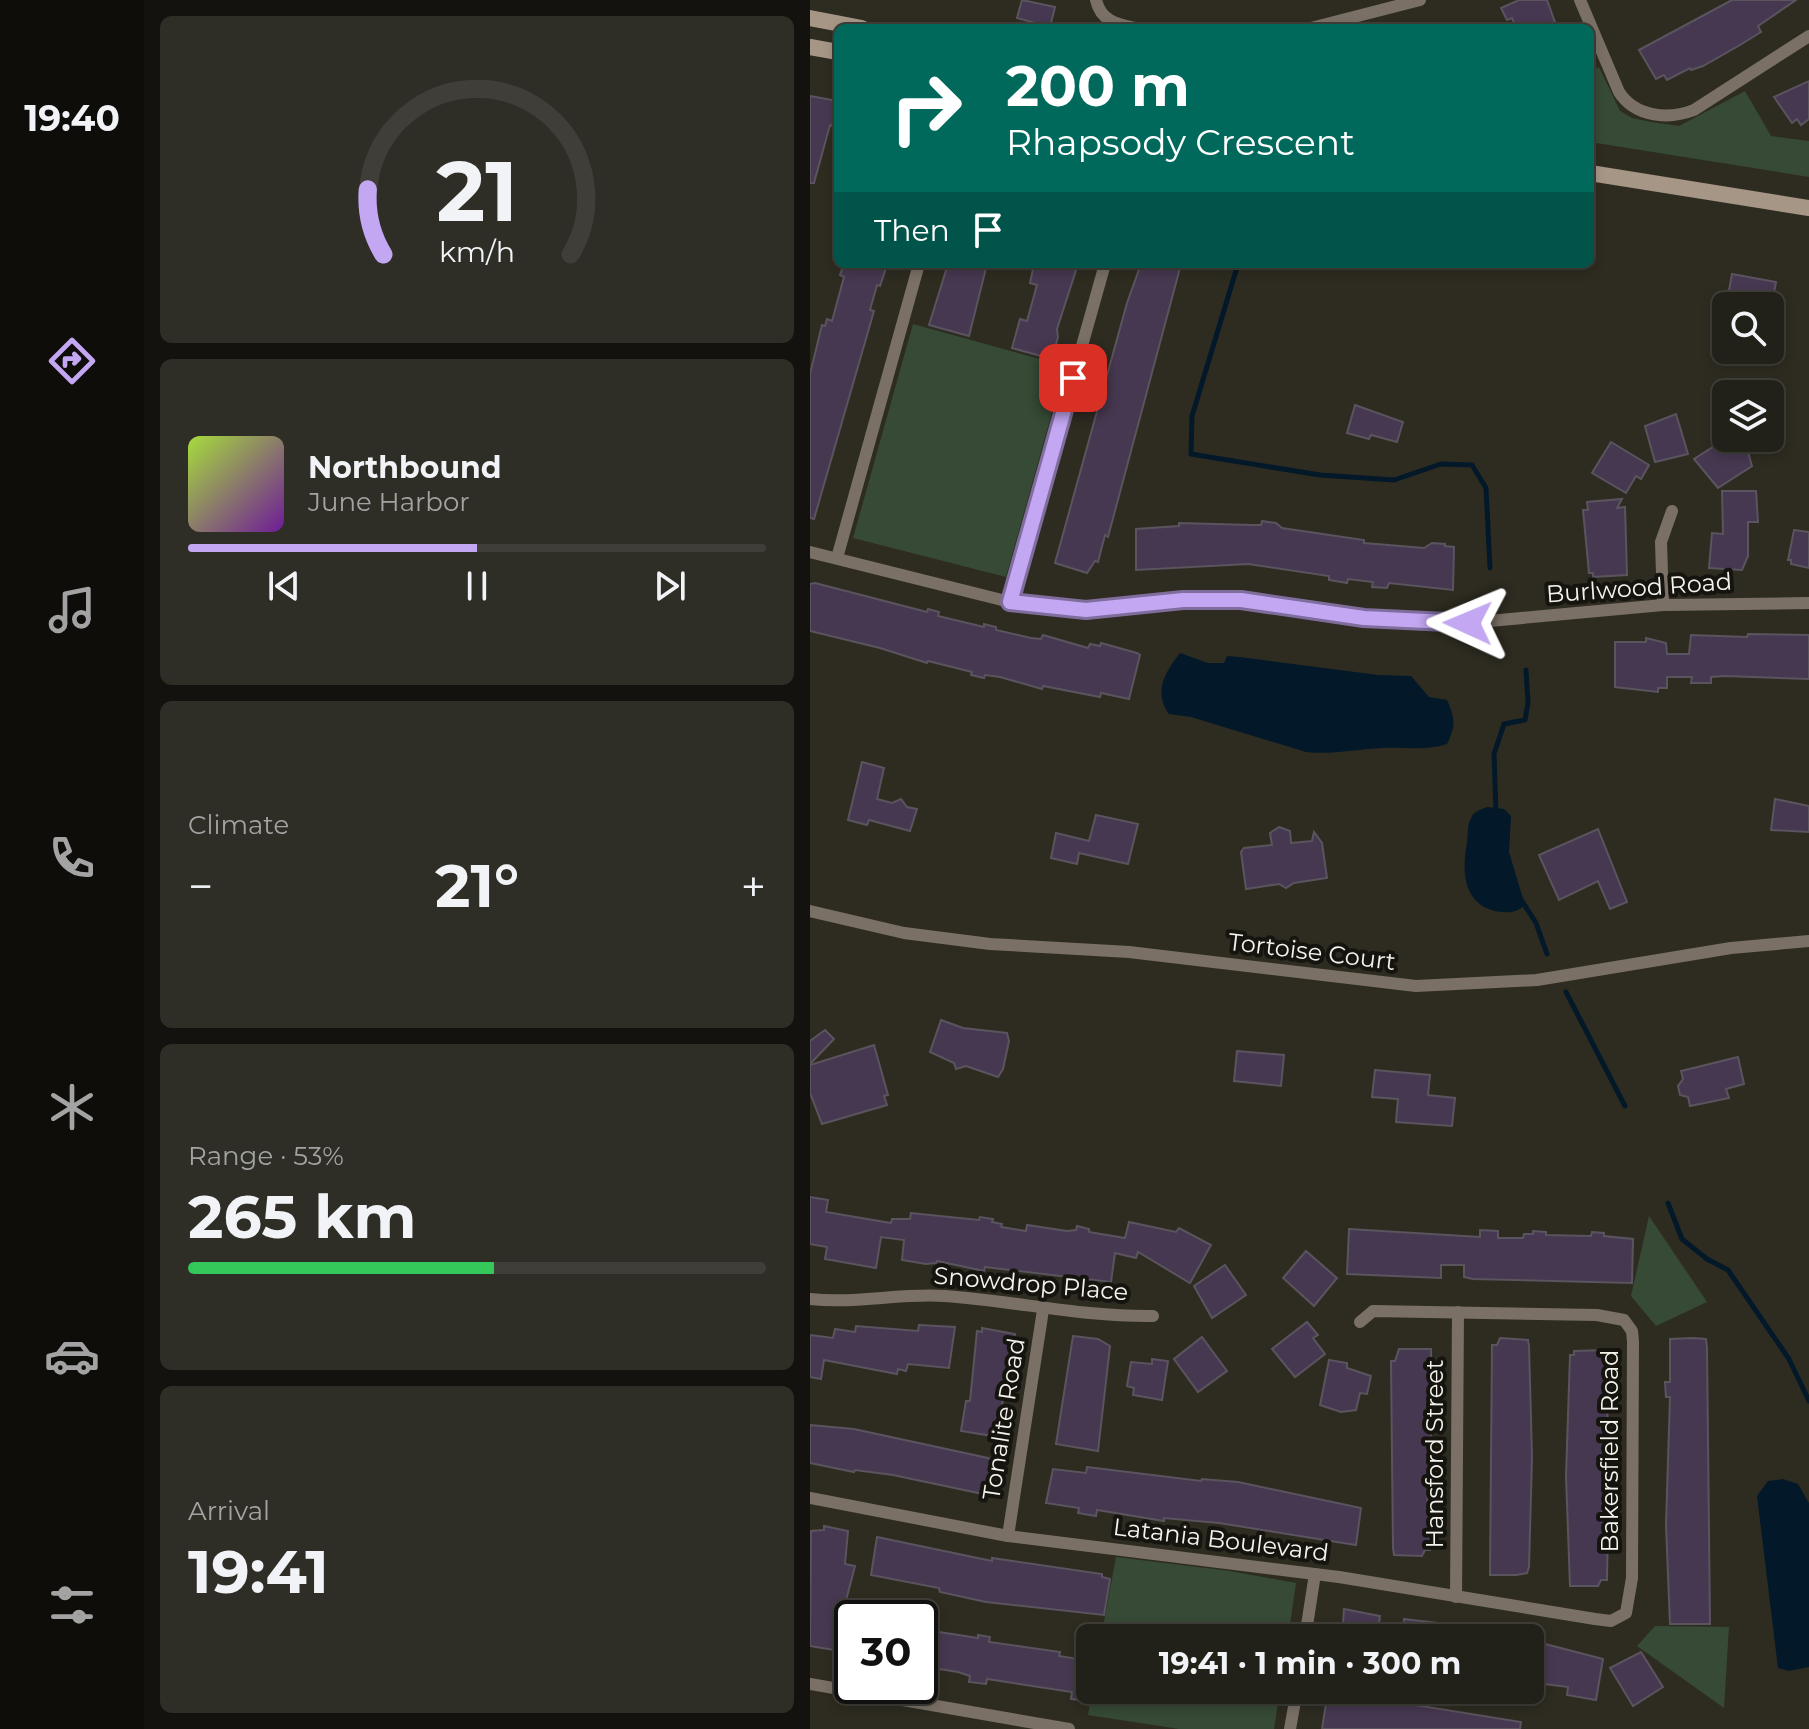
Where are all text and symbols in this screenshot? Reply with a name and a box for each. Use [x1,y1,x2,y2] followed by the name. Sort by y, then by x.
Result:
[1006,52,1190,120] text: 200 m
[874,56,978,160] icon: right
[24,96,120,140] text: 19:40
[1006,120,1355,164] text: Rhapsody Crescent
[436,140,518,242] text: 21
[966,208,1010,252] icon: arrive
[874,212,950,249] text: Then
[439,234,515,269] text: km/h
[1712,292,1784,452] map controls
[1712,292,1784,364] button: search
[44,333,100,389] icon: directions
[1039,344,1107,412] pin
[1051,356,1095,400] icon: arrive
[1712,380,1784,452] button: layers
[308,449,502,486] text: Northbound
[308,486,470,518] text: June Harbor
[262,564,306,608] icon: previous
[455,564,499,608] icon: pause
[648,564,692,608] icon: next
[1545,567,1733,608] street label: Burlwood Road
[1426,581,1510,665] position arrow
[44,582,100,638] icon: music
[188,809,289,841] text: Climate
[44,830,100,886] icon: phone
[435,849,519,922] text: 21°
[188,859,213,913] text: −
[741,859,766,913] text: +
[1227,927,1398,976] street label: Tortoise Court
[44,1079,100,1135] icon: climate
[188,1140,344,1172] text: Range · 53%
[188,1180,416,1253] text: 265 km
[933,1261,1130,1306] street label: Snowdrop Place
[44,1328,100,1384] icon: car
[976,1336,1031,1502] street label: Tonalite Road
[1595,1350,1624,1552] street label: Bakersfield Road
[1420,1359,1449,1549] street label: Hansford Street
[188,1495,270,1527] text: Arrival
[1112,1512,1331,1567] street label: Latania Boulevard
[188,1535,329,1608] text: 19:41
[44,1577,100,1633] icon: filters
[834,1600,938,1704] speed limit sign: 30
[1159,1645,1461,1682] text: 19:41 · 1 min · 300 m

